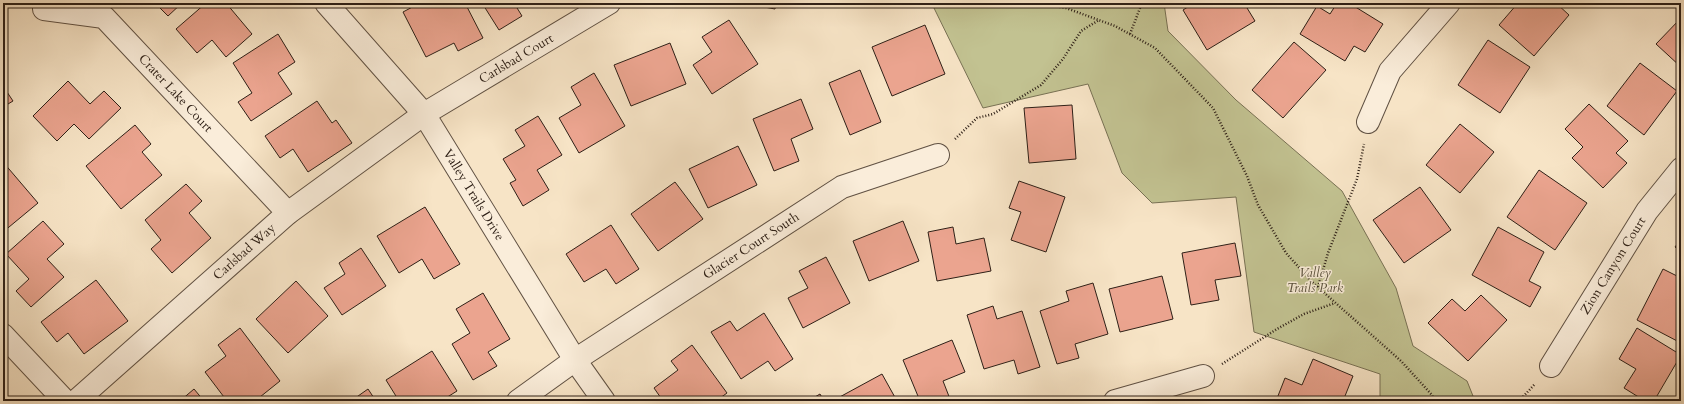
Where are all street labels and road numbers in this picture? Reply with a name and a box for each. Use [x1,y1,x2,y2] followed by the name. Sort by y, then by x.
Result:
[475,29,557,88] street label: Carlsbad Court
[134,50,217,136] street label: Crater Lake Court
[439,146,509,244] street label: Valley Trails Drive
[699,208,803,284] street label: Glacier Court South
[1576,214,1650,318] street label: Zion Canyon Court
[209,219,280,284] street label: Carlsbad Way

